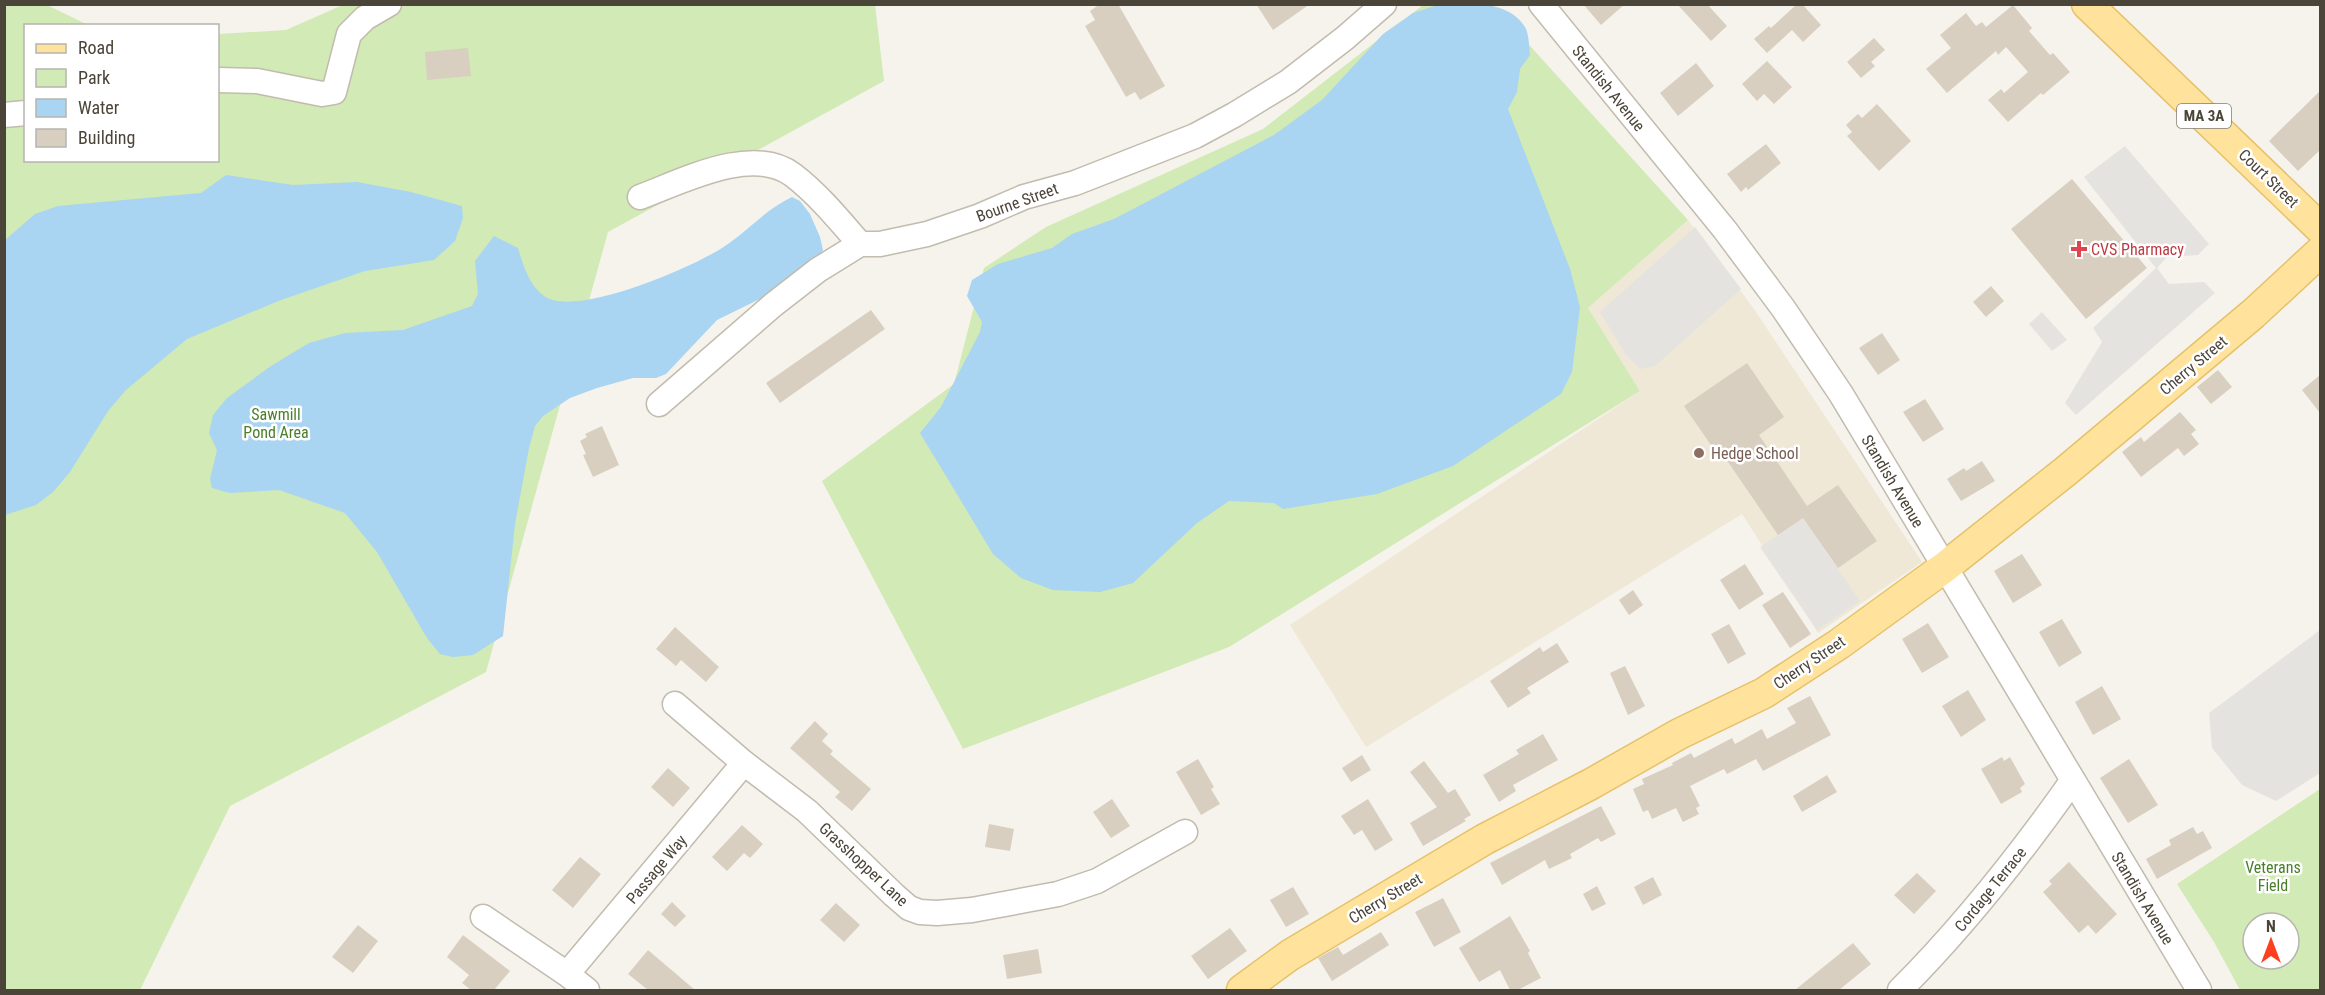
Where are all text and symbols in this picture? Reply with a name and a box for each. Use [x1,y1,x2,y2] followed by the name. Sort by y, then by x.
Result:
[24,24,219,162] legend
[78,37,114,58] text: Road
[1568,42,1649,135] street label: Standish Avenue
[78,67,110,88] text: Park
[78,97,120,118] text: Water
[2177,104,2231,128] road number: MA 3A
[78,127,135,148] text: Building
[2235,145,2303,212] street label: Court Street
[974,179,1061,226] street label: Bourne Street
[2091,240,2184,259] place label: CVS Pharmacy
[2072,242,2086,256] marker: CVS Pharmacy
[2156,332,2231,399] street label: Cherry Street
[243,405,309,442] park label: Sawmill Pond Area
[1857,431,1928,531] street label: Standish Avenue
[1711,444,1799,463] place label: Hedge School
[1692,446,1706,460] marker: Hedge School
[1770,631,1849,693] street label: Cherry Street
[815,818,912,910] street label: Grasshopper Lane
[622,831,691,908] street label: Passage Way
[1951,843,2030,935] street label: Cordage Terrace
[2107,848,2178,948] street label: Standish Avenue
[2245,858,2301,895] park label: Veterans Field
[1345,869,1426,928] street label: Cherry Street
[2241,911,2301,971] north arrow
[2266,917,2276,936] text: N

